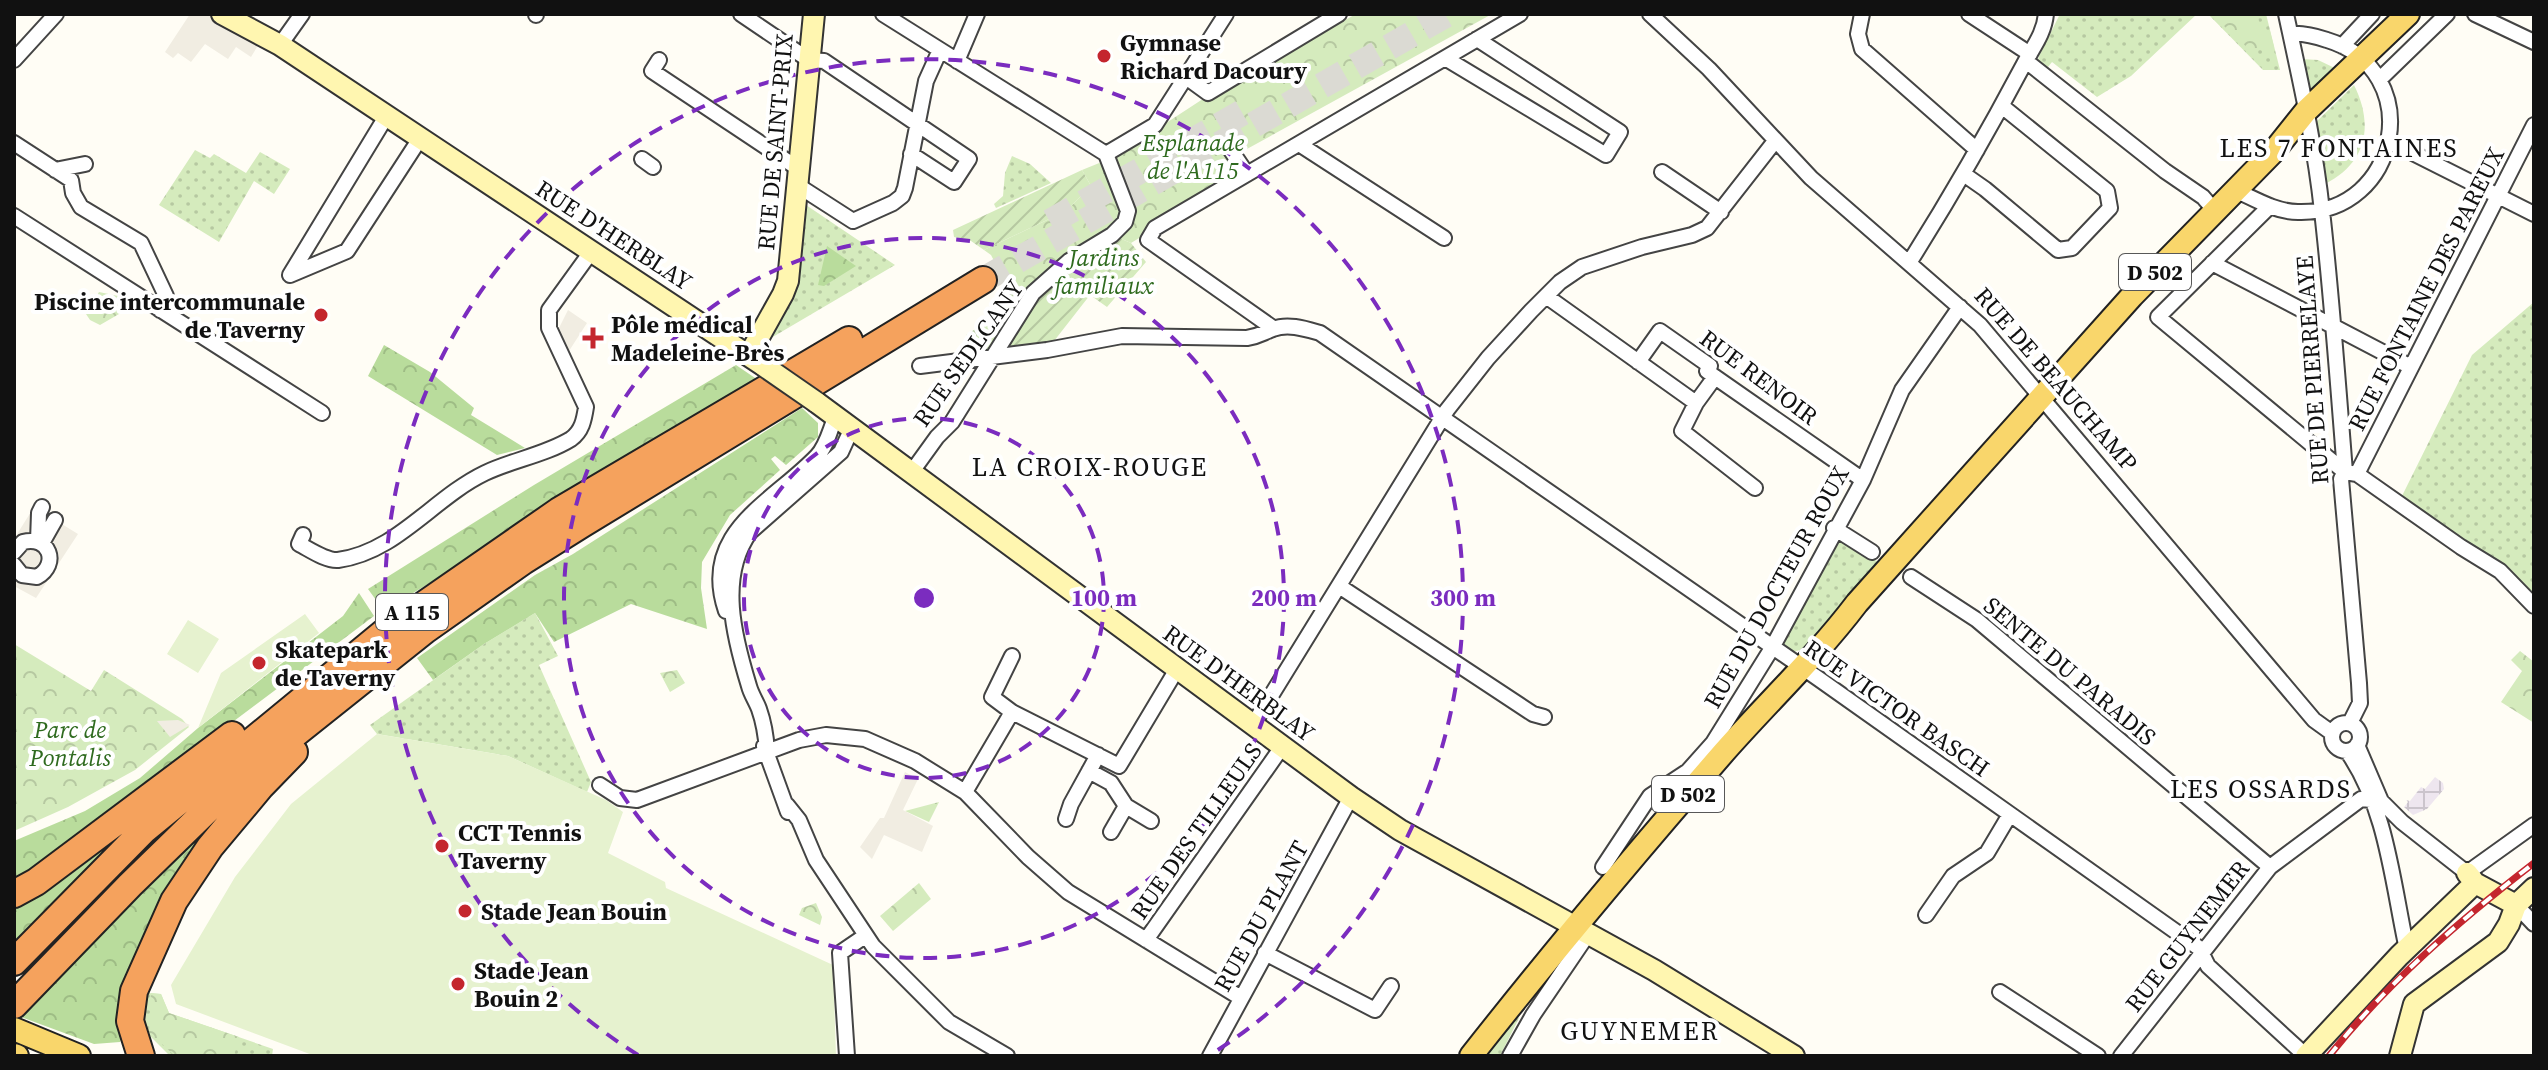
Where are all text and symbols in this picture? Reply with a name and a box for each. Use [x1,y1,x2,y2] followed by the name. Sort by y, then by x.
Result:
[1120,26,1307,87] place label: Gymnase Richard Dacoury
[749,32,801,252] street label: RUE DE SAINT-PRIX
[1095,47,1113,65] marker: Gymnase Richard Dacoury
[1141,126,1244,187] park label: Esplanade de l'A115
[2219,130,2459,166] district label: LES 7 FONTAINES
[2340,141,2512,436] street label: RUE FONTAINE DES PAREUX
[529,172,699,298] street label: RUE D'HERBLAY
[1049,241,1154,302] park label: Jardins familiaux
[2119,254,2191,290] road number: D 502
[2288,255,2336,485] street label: RUE DE PIERRELAYE
[905,273,1031,433] street label: RUE SEDLCANY
[1967,280,2145,478] street label: RUE DE BEAUCHAMP
[34,285,305,346] place label: Piscine intercommunale de Taverny
[312,306,330,324] marker: Piscine intercommunale de Taverny
[611,308,784,369] place label: Pôle médical Madeleine-Brès
[1693,322,1825,433] street label: RUE RENOIR
[582,327,604,349] marker: Pôle médical Madeleine-Brès
[972,449,1208,485] district label: LA CROIX-ROUGE
[1696,460,1857,714] street label: RUE DU DOCTEUR ROUX
[1071,581,1137,614] text: 100 m
[1251,581,1317,614] text: 200 m
[1430,581,1496,614] text: 300 m
[910,584,938,612] centre of rings
[1977,589,2163,753] street label: SENTE DU PARADIS
[376,594,448,630] road number: A 115
[1156,617,1322,749] street label: RUE D'HERBLAY
[1798,632,1996,784] street label: RUE VICTOR BASCH
[275,633,395,694] place label: Skatepark de Taverny
[250,654,268,672] marker: Skatepark de Taverny
[28,713,111,774] park label: Parc de Pontalis
[1123,736,1269,926] street label: RUE DES TILLEULS
[2170,771,2352,807] district label: LES OSSARDS
[1652,776,1724,812] road number: D 502
[458,816,582,877] place label: CCT Tennis Taverny
[1206,834,1316,997] street label: RUE DU PLANT
[433,837,451,855] marker: CCT Tennis Taverny
[2117,853,2257,1019] street label: RUE GUYNEMER
[481,895,667,928] place label: Stade Jean Bouin
[456,902,474,920] marker: Stade Jean Bouin
[474,954,589,1015] place label: Stade Jean Bouin 2
[449,975,467,993] marker: Stade Jean Bouin 2
[1560,1013,1720,1049] district label: GUYNEMER

